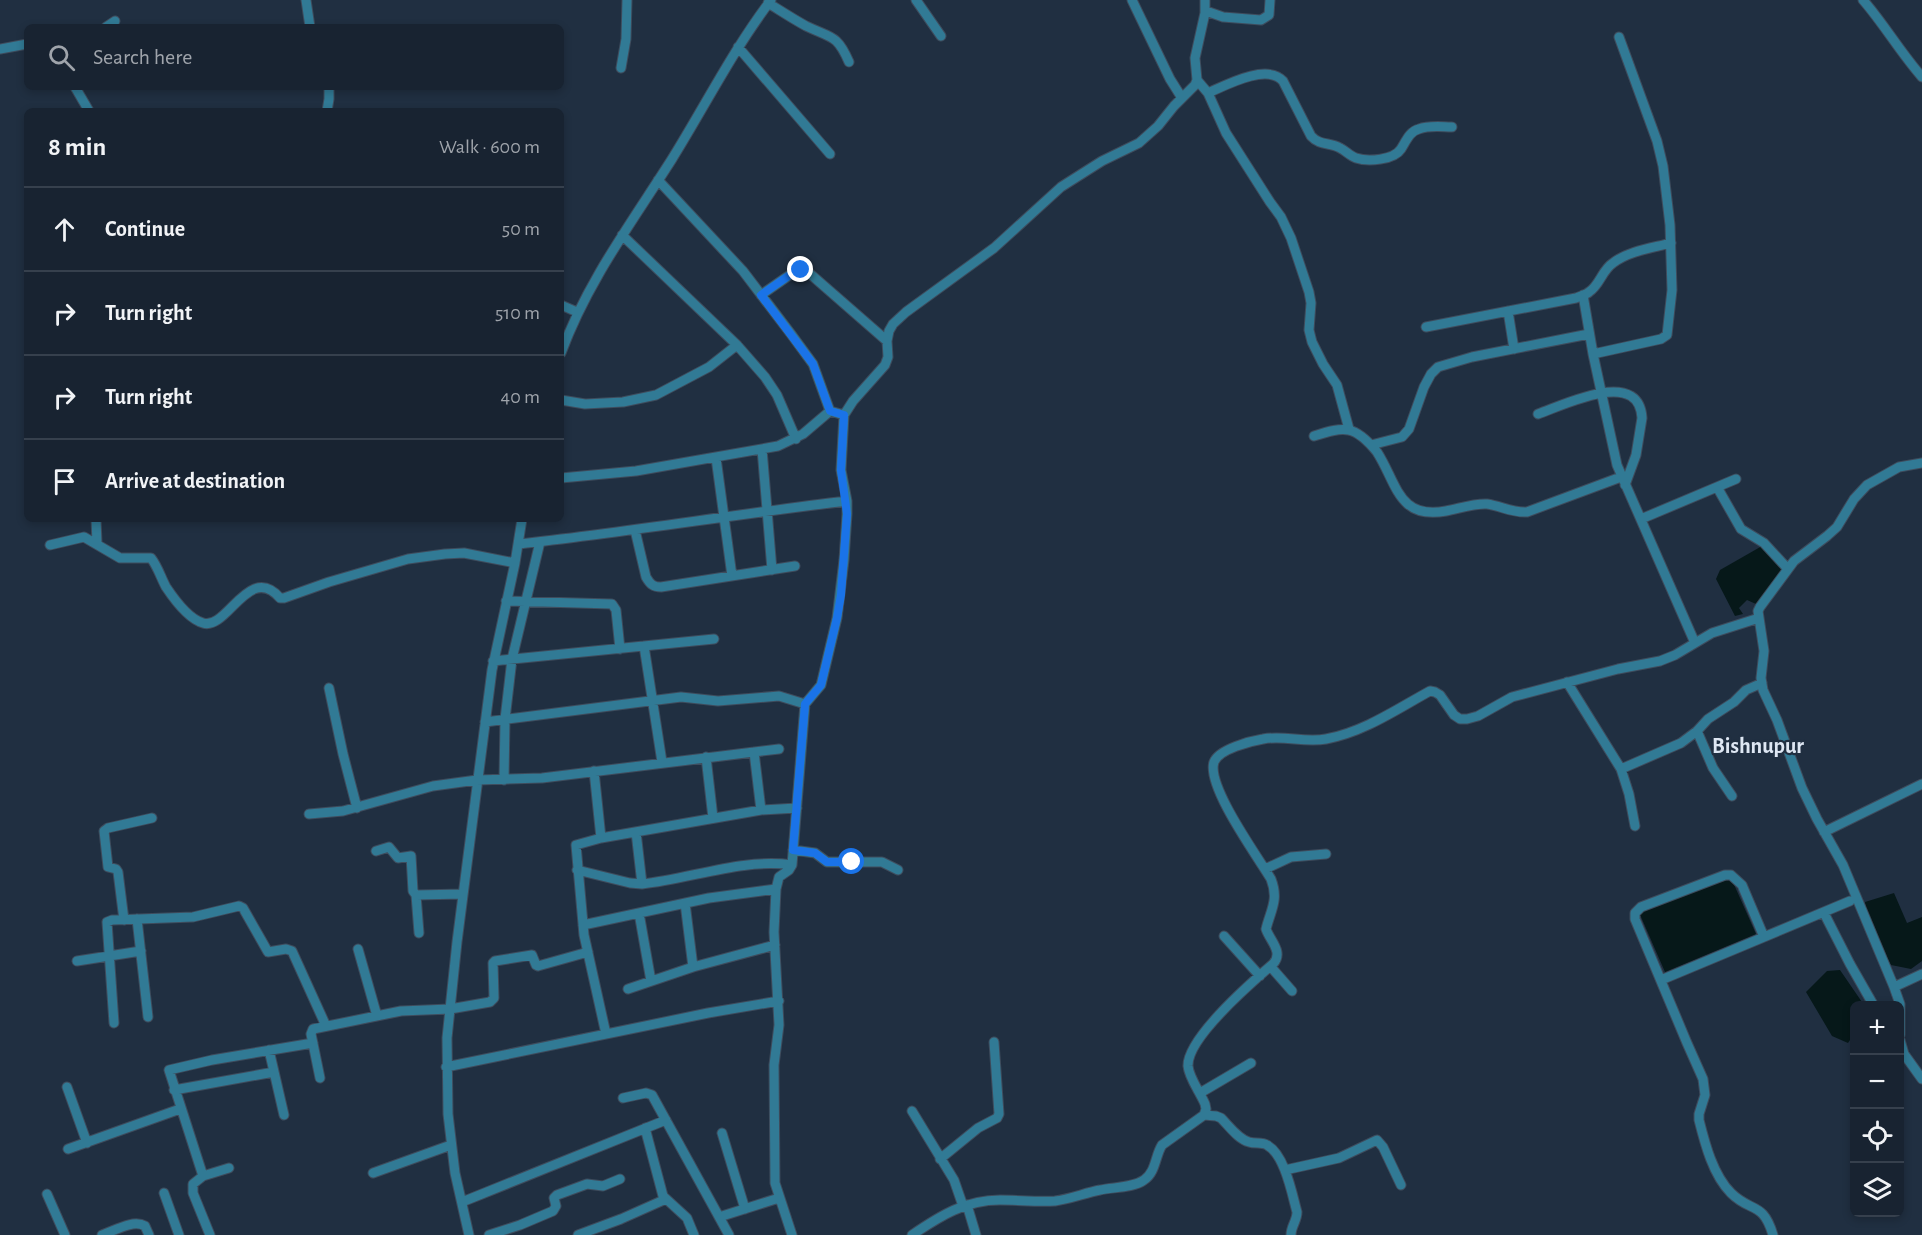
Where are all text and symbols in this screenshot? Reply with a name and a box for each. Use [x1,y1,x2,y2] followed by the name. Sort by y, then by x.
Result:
[24,24,564,90] search box
[45,41,78,74] icon: search
[93,46,192,68] text: Search here
[48,134,106,160] text: 8 min
[439,137,540,157] text: Walk · 600 m
[48,213,81,246] icon: ahead
[105,218,185,240] text: Continue
[502,219,540,239] text: 50 m
[787,256,813,282] route end
[48,297,81,330] icon: right
[105,302,192,324] text: Turn right
[495,303,540,323] text: 510 m
[48,381,81,414] icon: right
[105,386,192,408] text: Turn right
[501,387,540,407] text: 40 m
[48,465,81,498] icon: arrive
[105,470,285,492] text: Arrive at destination
[1712,735,1804,757] district label: Bishnupur
[838,848,864,874] route start
[1850,1001,1904,1217] map controls
[1850,1001,1904,1055] button: +
[1850,1055,1904,1109] button: −
[1850,1109,1904,1163] button: locate
[1850,1163,1904,1217] button: layers

